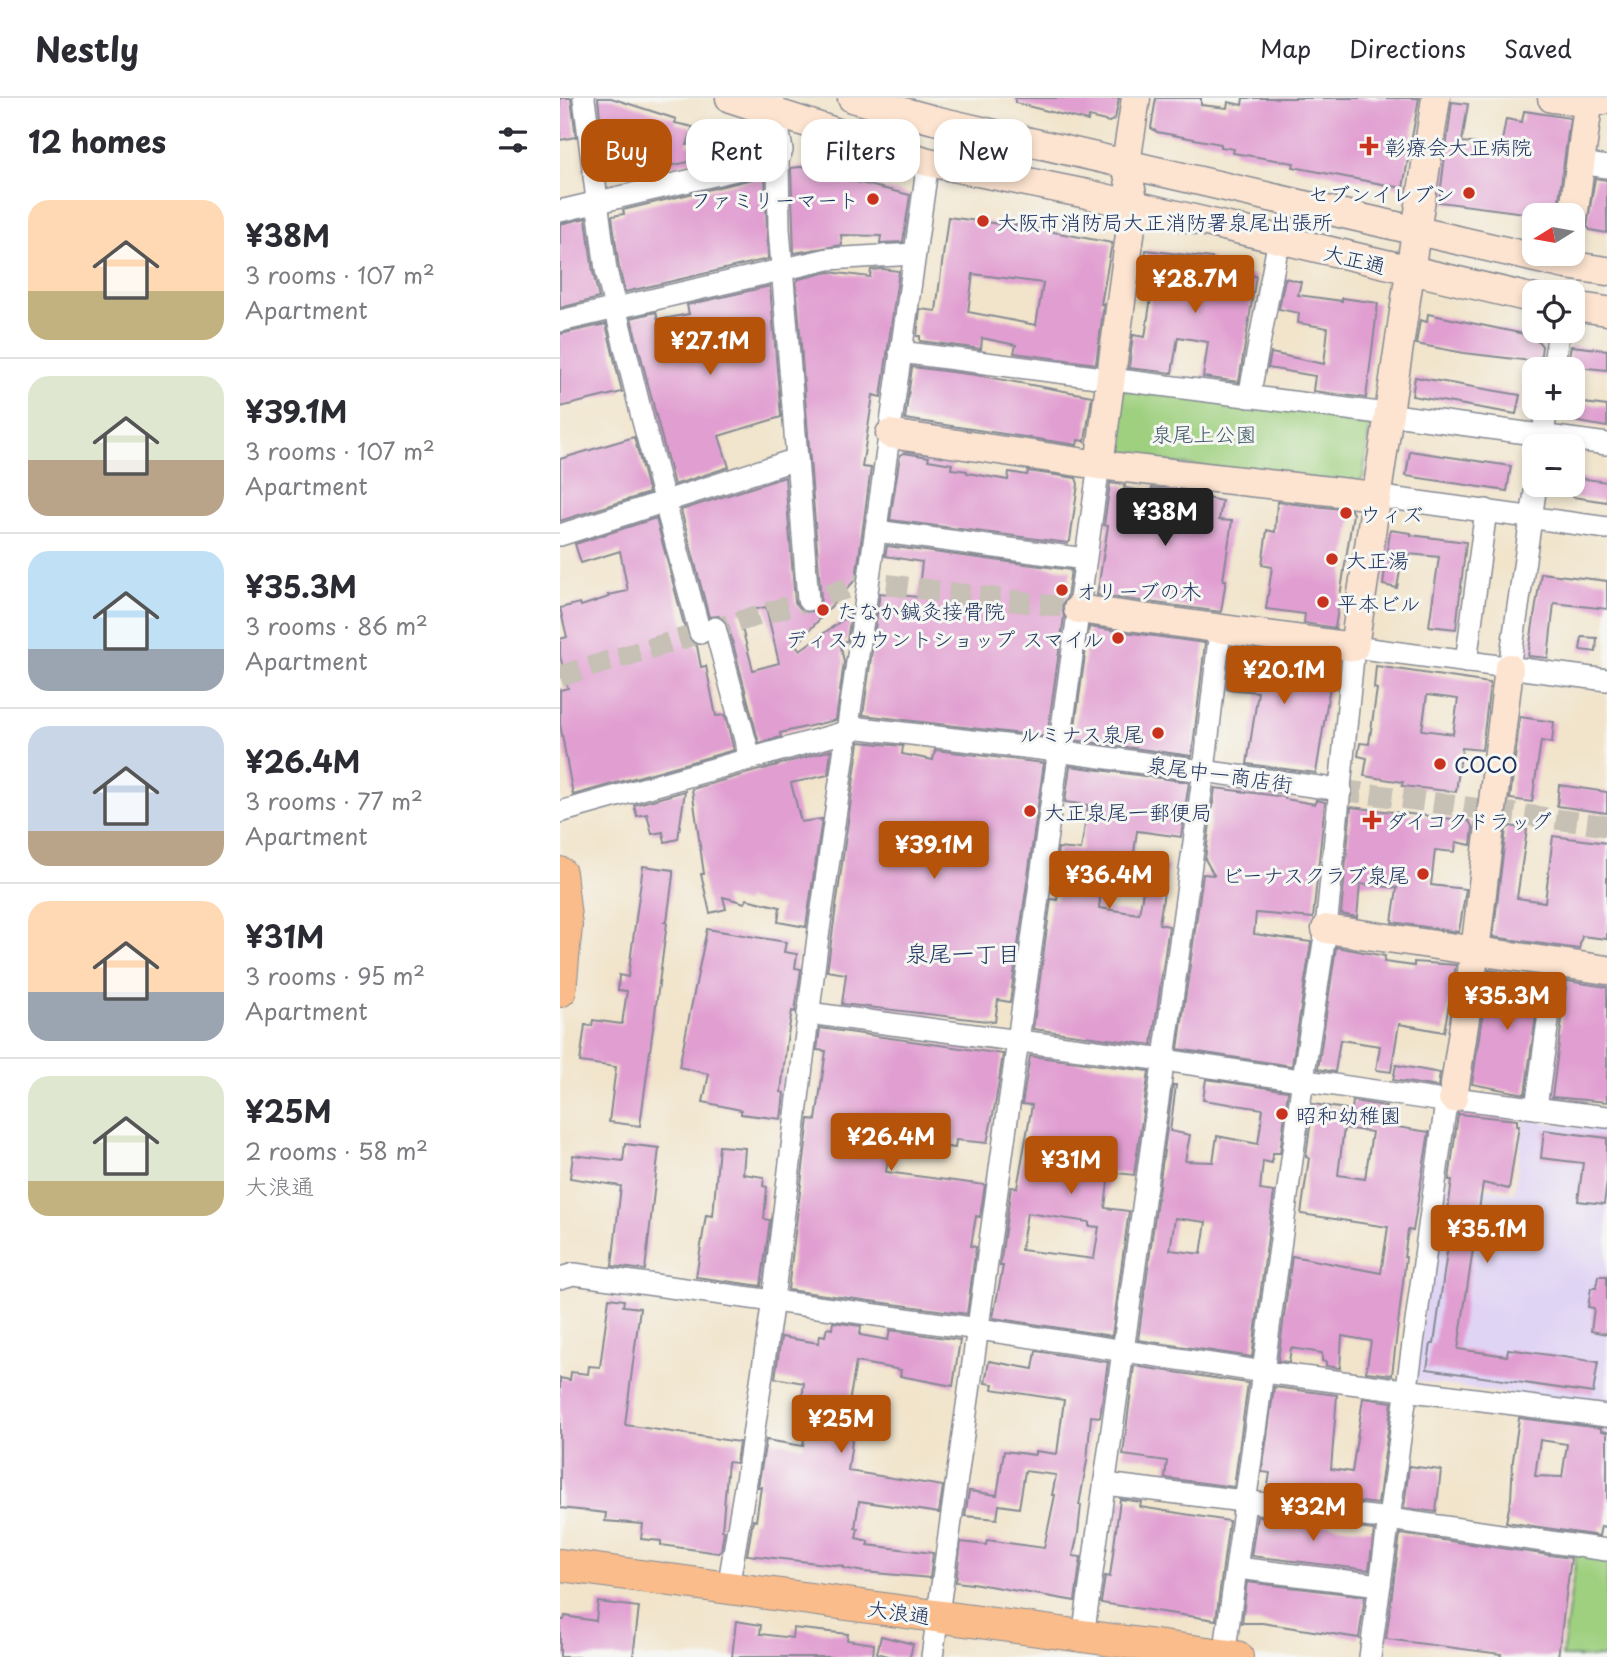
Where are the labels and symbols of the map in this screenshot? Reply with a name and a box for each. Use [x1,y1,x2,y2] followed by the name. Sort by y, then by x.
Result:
[1385,130,1532,162] place label: 彰療会大正病院
[1359,136,1379,156] marker: 彰療会大正病院
[1308,177,1455,209] place label: セブンイレブン
[691,183,859,215] place label: ファミリーマート
[1461,185,1477,201] marker: セブンイレブン
[865,191,881,207] marker: ファミリーマート
[1522,203,1586,266] north arrow
[997,205,1333,237] place label: 大阪市消防局大正消防署泉尾出張所
[975,213,991,229] marker: 大阪市消防局大正消防署泉尾出張所
[1321,235,1389,281] street label: 大正通
[1138,256,1252,315] pin: ¥28.7M
[653,317,767,377] pin: ¥27.1M
[1152,417,1257,449] park label: 泉尾上公園
[1124,489,1206,548] pin: ¥38M
[1360,497,1423,529] place label: ウィズ
[1338,505,1354,521] marker: ウィズ
[1346,543,1409,575] place label: 大正湯
[1324,551,1340,567] marker: 大正湯
[1076,574,1201,606] place label: オリーブの木
[1054,582,1070,598] marker: オリーブの木
[1337,586,1421,618] place label: 平本ビル
[837,594,1005,626] place label: たなか鍼灸接骨院
[1315,594,1331,610] marker: 平本ビル
[815,602,831,618] marker: たなか鍼灸接骨院
[786,622,1104,654] place label: ディスカウントショップ スマイル
[1110,630,1126,646] marker: ディスカウントショップ スマイル
[1227,646,1341,706] pin: ¥20.1M
[1019,717,1144,749] place label: ルミナス泉尾
[1150,725,1166,741] marker: ルミナス泉尾
[1145,747,1295,799] street label: 泉尾中一商店街
[1454,748,1518,780] place label: COCO
[1432,756,1448,772] marker: COCO
[1044,795,1212,827] place label: 大正泉尾一郵便局
[1022,803,1038,819] marker: 大正泉尾一郵便局
[1386,804,1552,836] place label: ダイコクドラッグ
[1364,812,1380,828] marker: ダイコクドラッグ
[877,822,991,881] pin: ¥39.1M
[1052,852,1166,911] pin: ¥36.4M
[1222,858,1409,890] place label: ビーナスクラブ泉尾
[1415,866,1431,882] marker: ビーナスクラブ泉尾
[906,935,1021,970] district label: 泉尾一丁目
[1450,972,1564,1032] pin: ¥35.3M
[1296,1098,1401,1130] place label: 昭和幼稚園
[1274,1106,1290,1122] marker: 昭和幼稚園
[834,1114,948,1173] pin: ¥26.4M
[1030,1136,1112,1196] pin: ¥31M
[1430,1206,1544,1265] pin: ¥35.1M
[800,1396,882,1455] pin: ¥25M
[1272,1484,1354,1543] pin: ¥32M
[866,1591,932,1631] street label: 大浪通

